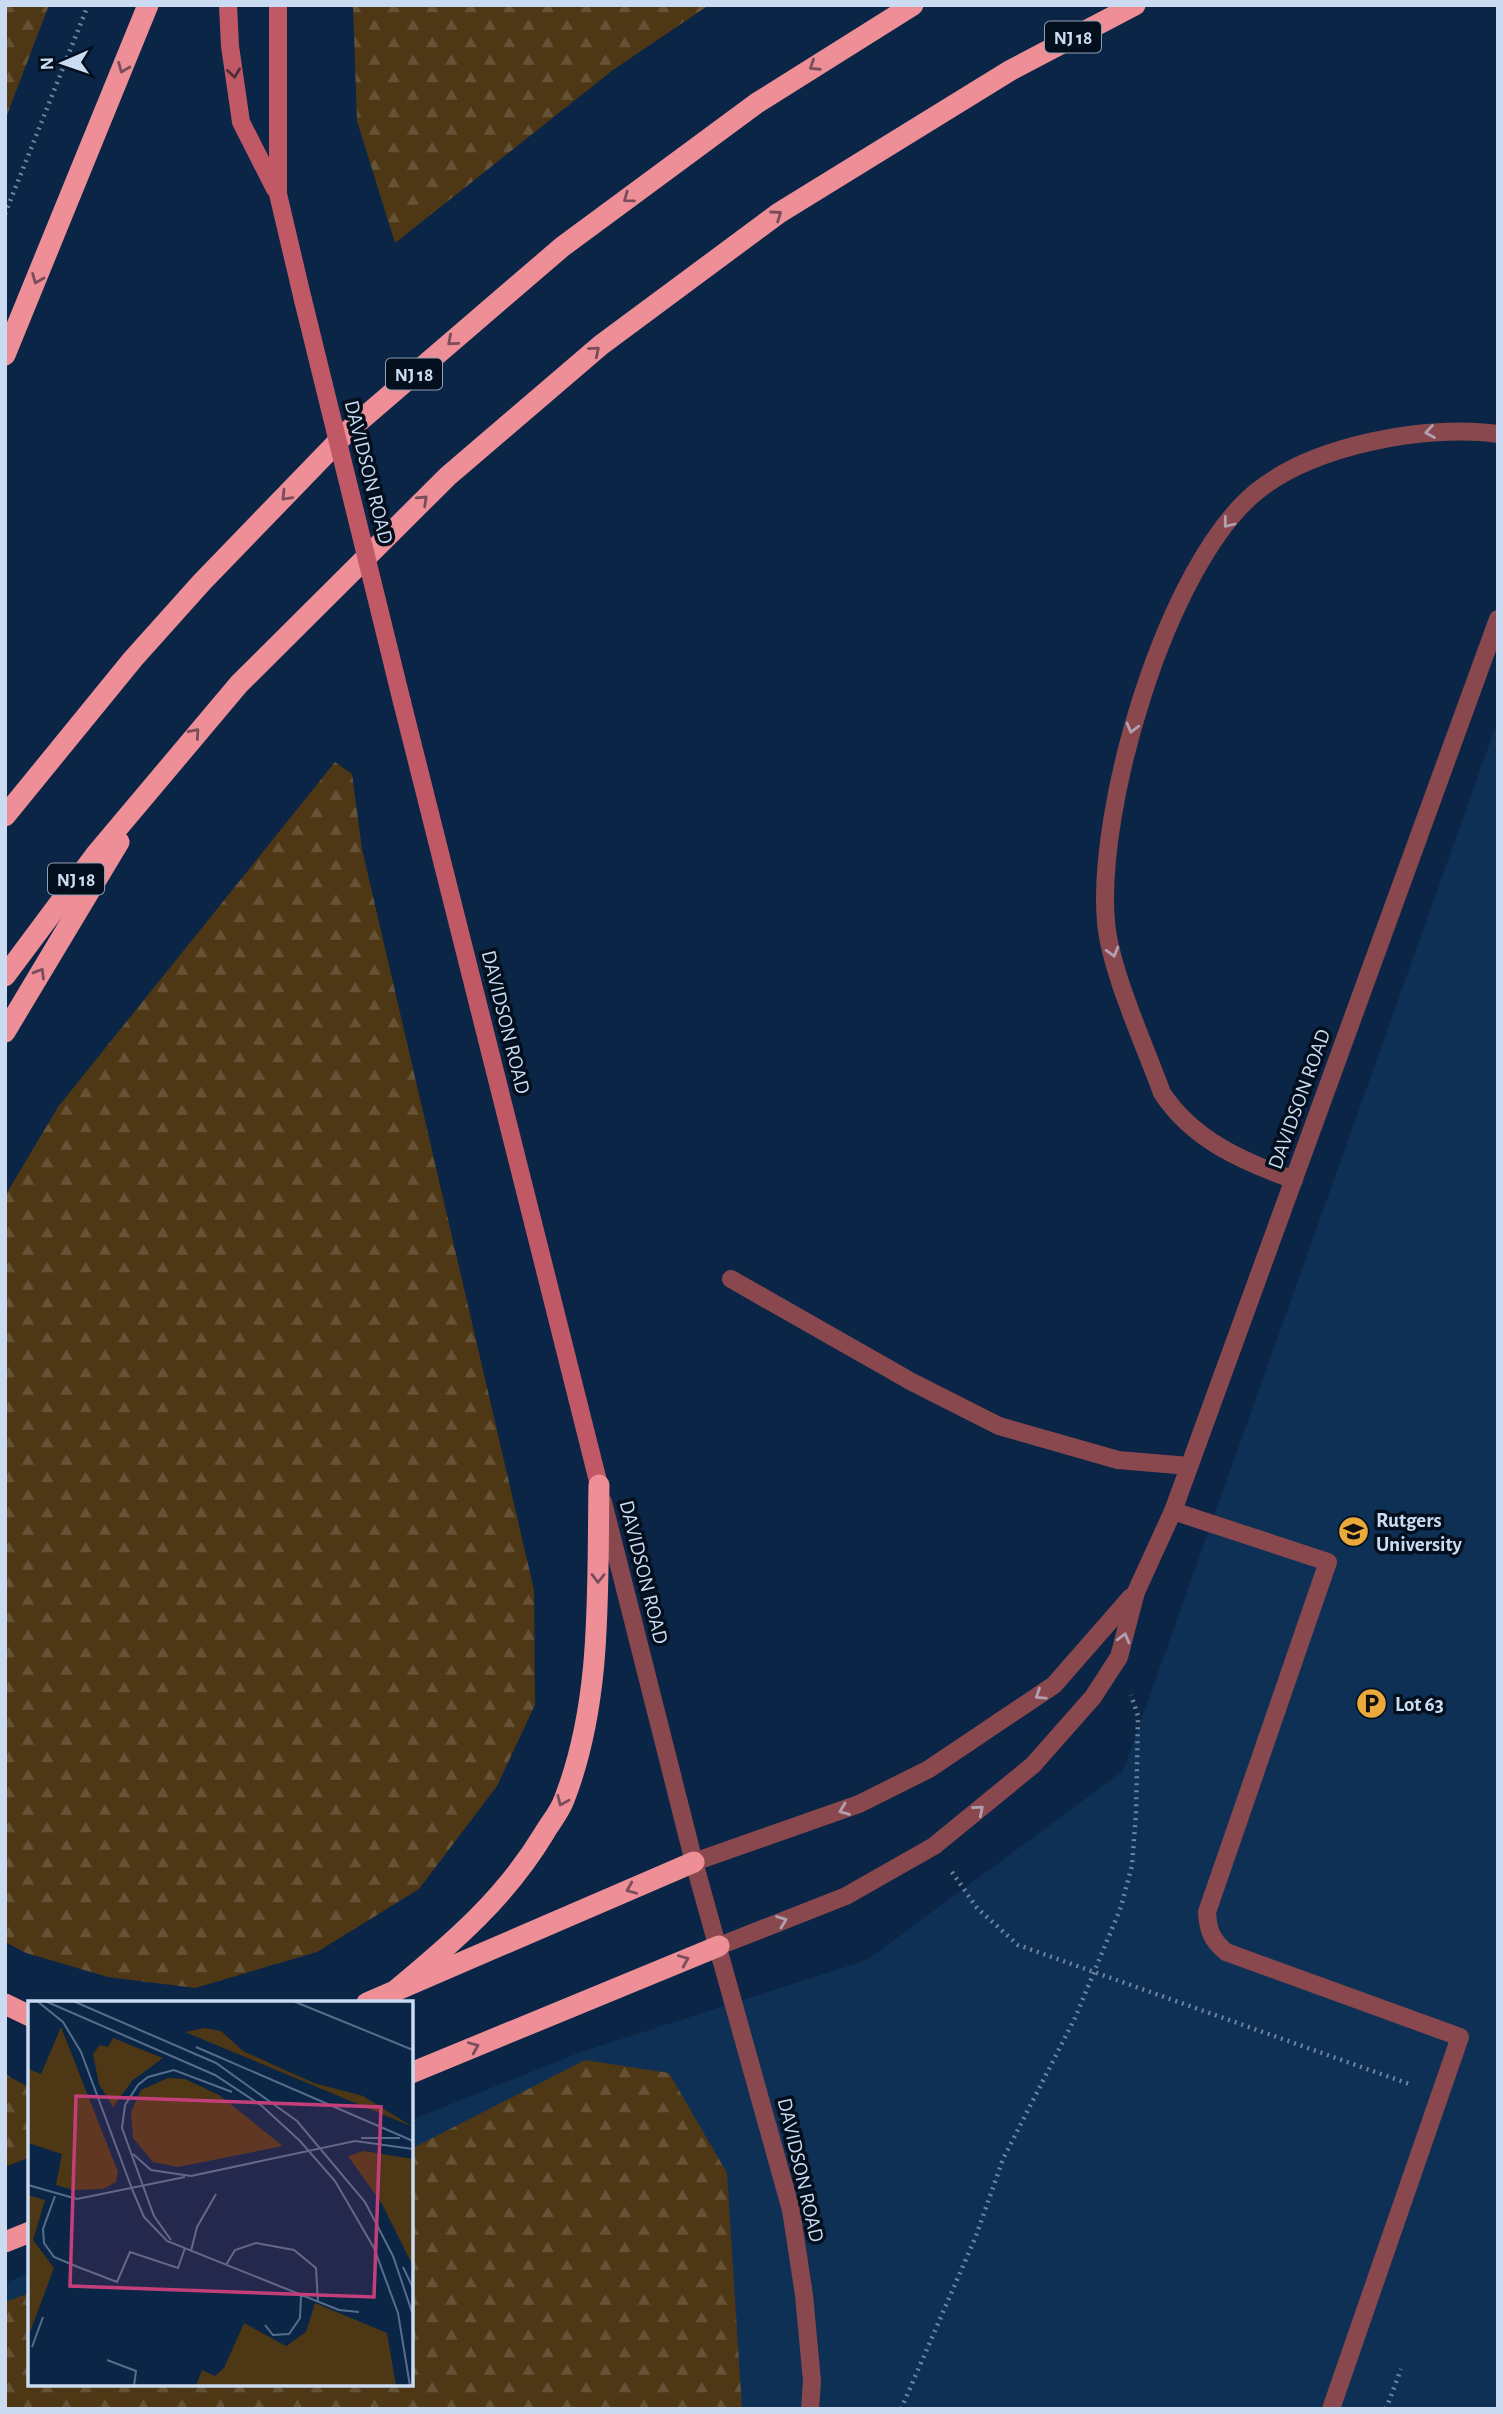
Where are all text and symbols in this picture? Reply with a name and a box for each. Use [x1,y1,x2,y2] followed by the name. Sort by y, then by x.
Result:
[1045,22,1101,52] road number: NJ 18
[28,28,98,98] north arrow
[38,57,57,70] text: N
[809,58,822,70] one-way arrow
[117,62,131,74] one-way arrow
[226,67,241,79] one-way arrow
[624,189,636,202] one-way arrow
[769,211,782,223] one-way arrow
[31,272,45,284] one-way arrow
[448,333,461,345] one-way arrow
[586,347,599,359] one-way arrow
[386,358,442,390] road number: NJ 18
[341,398,397,546] street label: DAVIDSON ROAD
[1424,425,1436,440] one-way arrow
[281,488,294,501] one-way arrow
[415,496,428,508] one-way arrow
[1224,516,1237,528] one-way arrow
[1126,722,1140,734] one-way arrow
[187,728,199,741] one-way arrow
[48,864,104,894] road number: NJ 18
[1104,946,1119,958] one-way arrow
[478,948,534,1096] street label: DAVIDSON ROAD
[32,968,45,981] one-way arrow
[1264,1026,1335,1172] street label: DAVIDSON ROAD
[616,1498,672,1646] street label: DAVIDSON ROAD
[1376,1510,1463,1555] place label: Rutgers University
[1336,1515,1370,1549] school or university icon: Rutgers University
[590,1573,605,1584] one-way arrow
[1115,1632,1130,1644] one-way arrow
[1035,1687,1048,1699] one-way arrow
[1355,1687,1389,1721] parking icon: Lot 63
[1395,1694,1444,1715] place label: Lot 63
[556,1794,570,1806] one-way arrow
[839,1801,851,1815] one-way arrow
[972,1805,984,1818] one-way arrow
[626,1881,638,1895] one-way arrow
[776,1915,788,1929] one-way arrow
[677,1954,690,1968] one-way arrow
[28,2001,413,2386] inset map
[467,2041,480,2055] one-way arrow
[774,2096,827,2244] street label: DAVIDSON ROAD

